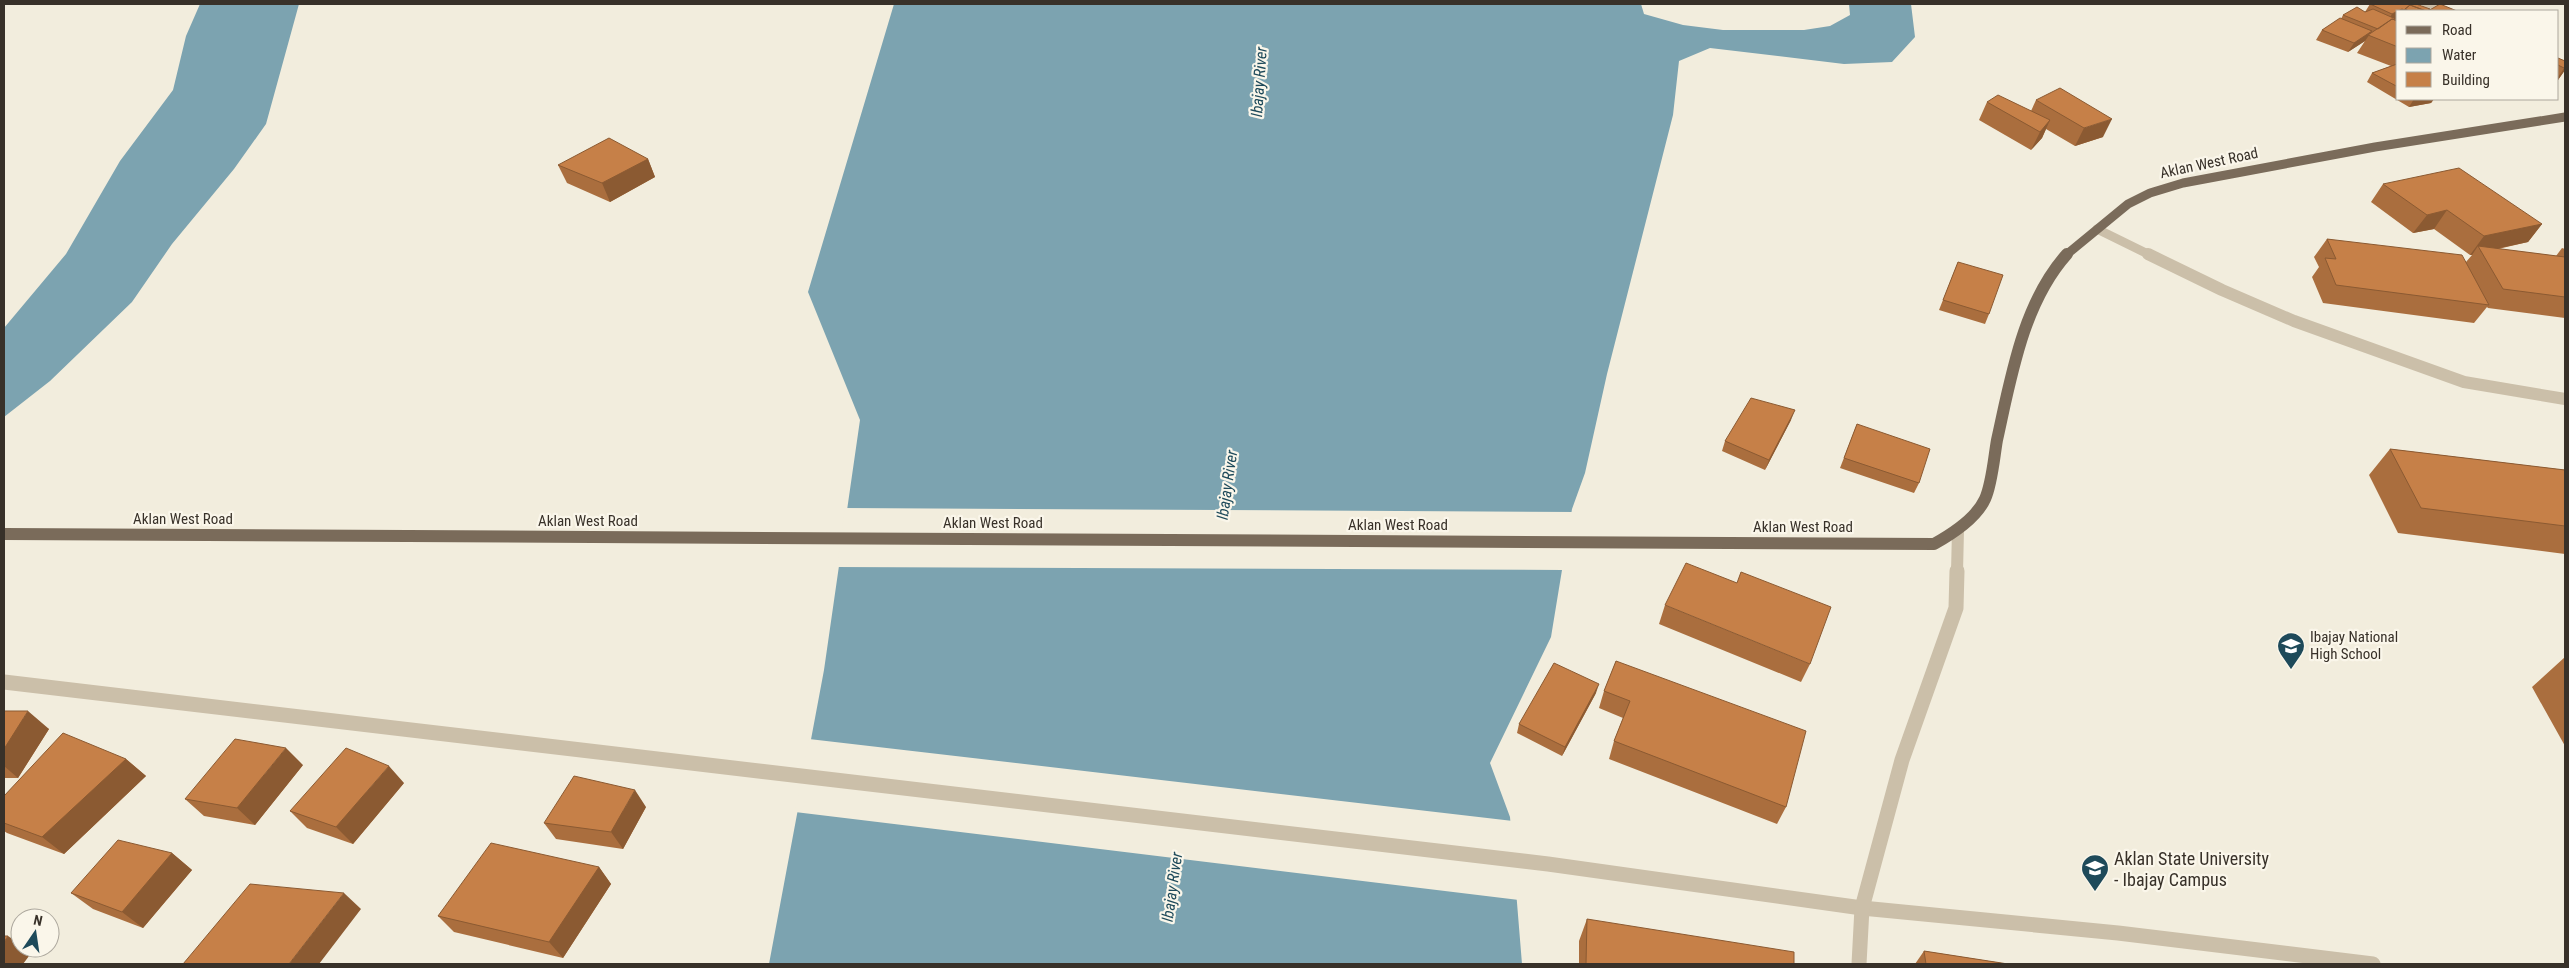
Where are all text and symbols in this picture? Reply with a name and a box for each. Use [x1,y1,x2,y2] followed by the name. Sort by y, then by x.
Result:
[2396,10,2559,100] legend
[2442,21,2472,39] text: Road
[1247,45,1271,118] water label: Ibajay River
[2442,46,2477,64] text: Water
[2442,71,2490,89] text: Building
[2158,144,2260,182] street label: Aklan West Road
[1213,448,1241,521] water label: Ibajay River
[133,510,233,528] street label: Aklan West Road
[538,512,638,530] street label: Aklan West Road
[943,514,1043,532] street label: Aklan West Road
[1348,516,1448,534] street label: Aklan West Road
[1753,518,1853,536] street label: Aklan West Road
[2310,628,2398,663] place label: Ibajay National High School
[2276,631,2306,670] school or university icon: Ibajay National High School
[2114,848,2269,890] place label: Aklan State University - Ibajay Campus
[1158,850,1186,923] water label: Ibajay River
[2080,853,2110,892] school or university icon: Aklan State University - Ibajay Campus
[10,908,60,958] north arrow
[32,912,44,929] text: N

